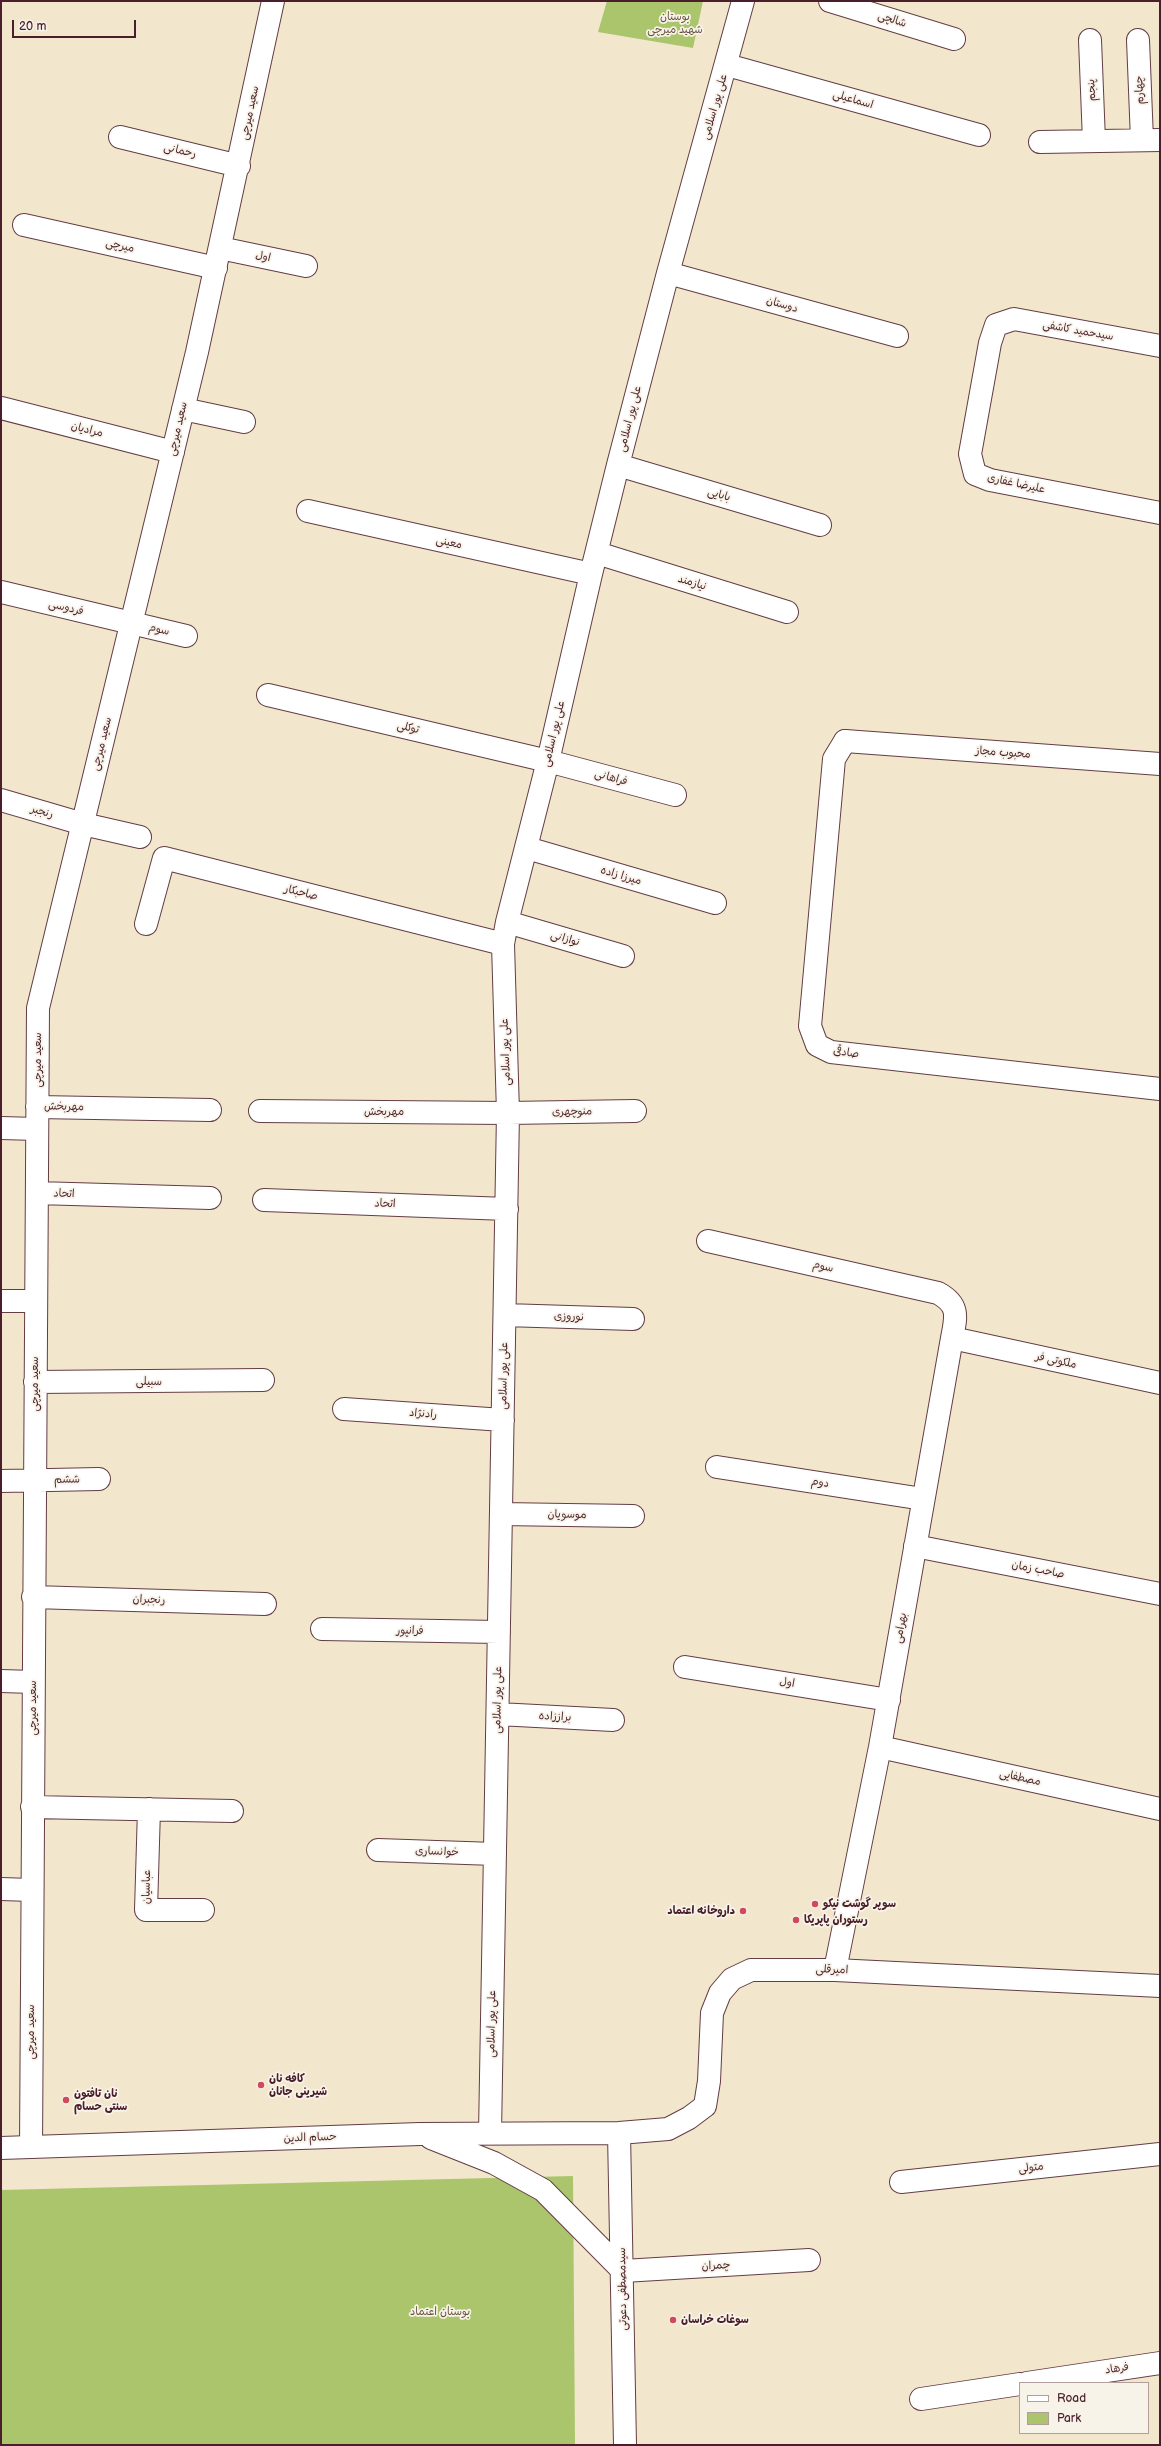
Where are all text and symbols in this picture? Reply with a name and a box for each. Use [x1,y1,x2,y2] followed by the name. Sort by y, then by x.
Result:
[876,9,908,31] street label: شالچی
[647,10,703,36] park label: بوستان شهید میرچی
[14,12,138,38] scale bar
[19,19,46,34] text: 20 m
[699,73,731,141] street label: علی پور اسلامی
[1133,75,1147,105] street label: چهارم
[1085,79,1099,101] street label: پنجم
[238,85,262,141] street label: سعید میرچی
[831,88,875,112] street label: اسماعیلی
[162,141,198,161] street label: رحمانی
[104,236,136,256] street label: میرچی
[254,249,272,265] street label: اول
[765,294,799,316] street label: دوستان
[1042,318,1114,344] street label: سیدحمید کاشفی
[615,385,645,453] street label: علی پور اسلامی
[165,401,191,457] street label: سعید میرچی
[70,420,104,440] street label: مرادیان
[986,471,1046,497] street label: علیرضا غفاری
[706,485,732,505] street label: بابایی
[435,534,463,552] street label: معینی
[676,572,708,594] street label: نیازمند
[47,598,85,618] street label: فردوسی
[147,621,171,639] street label: سوم
[540,700,568,768] street label: علی پور اسلامی
[89,716,115,772] street label: سعید میرچی
[396,719,420,737] street label: توکلی
[975,744,1031,762] street label: محبوب مجاز
[593,767,629,789] street label: فراهانی
[29,802,55,822] street label: رنجبر
[599,864,643,888] street label: میرزا زاده
[283,882,319,904] street label: صاحبکار
[549,929,581,949] street label: نوازانی
[498,1018,514,1086] street label: علی پور اسلامی
[31,1032,45,1088] street label: سعید میرچی
[832,1045,860,1061] street label: صادقی
[44,1100,84,1114] street label: مهربخش
[364,1105,404,1119] street label: مهربخش
[552,1105,592,1119] street label: منوچهری
[53,1187,75,1201] street label: اتحاد
[374,1197,396,1211] street label: اتحاد
[811,1258,835,1276] street label: سوم
[553,1310,585,1324] street label: نوروزی
[497,1342,511,1410] street label: علی پور اسلامی
[1034,1350,1078,1372] street label: ملکوتی فر
[28,1356,42,1412] street label: سعید میرچی
[136,1375,162,1389] street label: سبیلی
[409,1406,437,1422] street label: رادنژاد
[54,1473,80,1487] street label: ششم
[810,1475,830,1491] street label: دوم
[547,1508,587,1522] street label: موسویان
[1010,1558,1066,1582] street label: صاحب زمان
[132,1593,166,1607] street label: رنجبران
[892,1612,910,1644] street label: بهرامی
[396,1624,424,1638] street label: فرانپور
[491,1666,505,1734] street label: علی پور اسلامی
[778,1675,796,1691] street label: اول
[26,1680,40,1736] street label: سعید میرچی
[538,1710,572,1724] street label: براززاده
[998,1767,1042,1789] street label: مصطفایی
[415,1845,459,1859] street label: خوانساری
[140,1870,154,1904] street label: عباسیان
[823,1897,896,1911] place label: سوپر گوشت نیکو
[810,1899,820,1909] marker: سوپر گوشت نیکو
[668,1904,735,1918] place label: داروخانه اعتماد
[738,1906,748,1916] marker: داروخانه اعتماد
[804,1913,868,1927] place label: رستوران پاپریکا
[791,1915,801,1925] marker: رستوران پاپریکا
[815,1963,849,1977] street label: امیرقلی
[485,1990,499,2058] street label: علی پور اسلامی
[24,2004,38,2060] street label: سعید میرچی
[269,2072,327,2098] place label: کافه نان شیرینی جانان
[256,2080,266,2090] marker: کافه نان شیرینی جانان
[74,2087,127,2113] place label: نان تافتون سنتی حسام
[61,2095,71,2105] marker: نان تافتون سنتی حسام
[284,2130,336,2146] street label: حسام الدین
[1018,2160,1044,2176] street label: متولی
[616,2247,630,2331] street label: سیدمصطفی دعوتی
[701,2259,731,2273] street label: چمران
[410,2305,470,2319] park label: بوستان اعتماد
[681,2313,749,2327] place label: سوغات خراسان
[668,2315,678,2325] marker: سوغات خراسان
[1104,2361,1130,2377] street label: فرهاد
[1019,2382,1149,2434] legend
[1057,2391,1086,2406] text: Road
[1057,2411,1081,2426] text: Park

